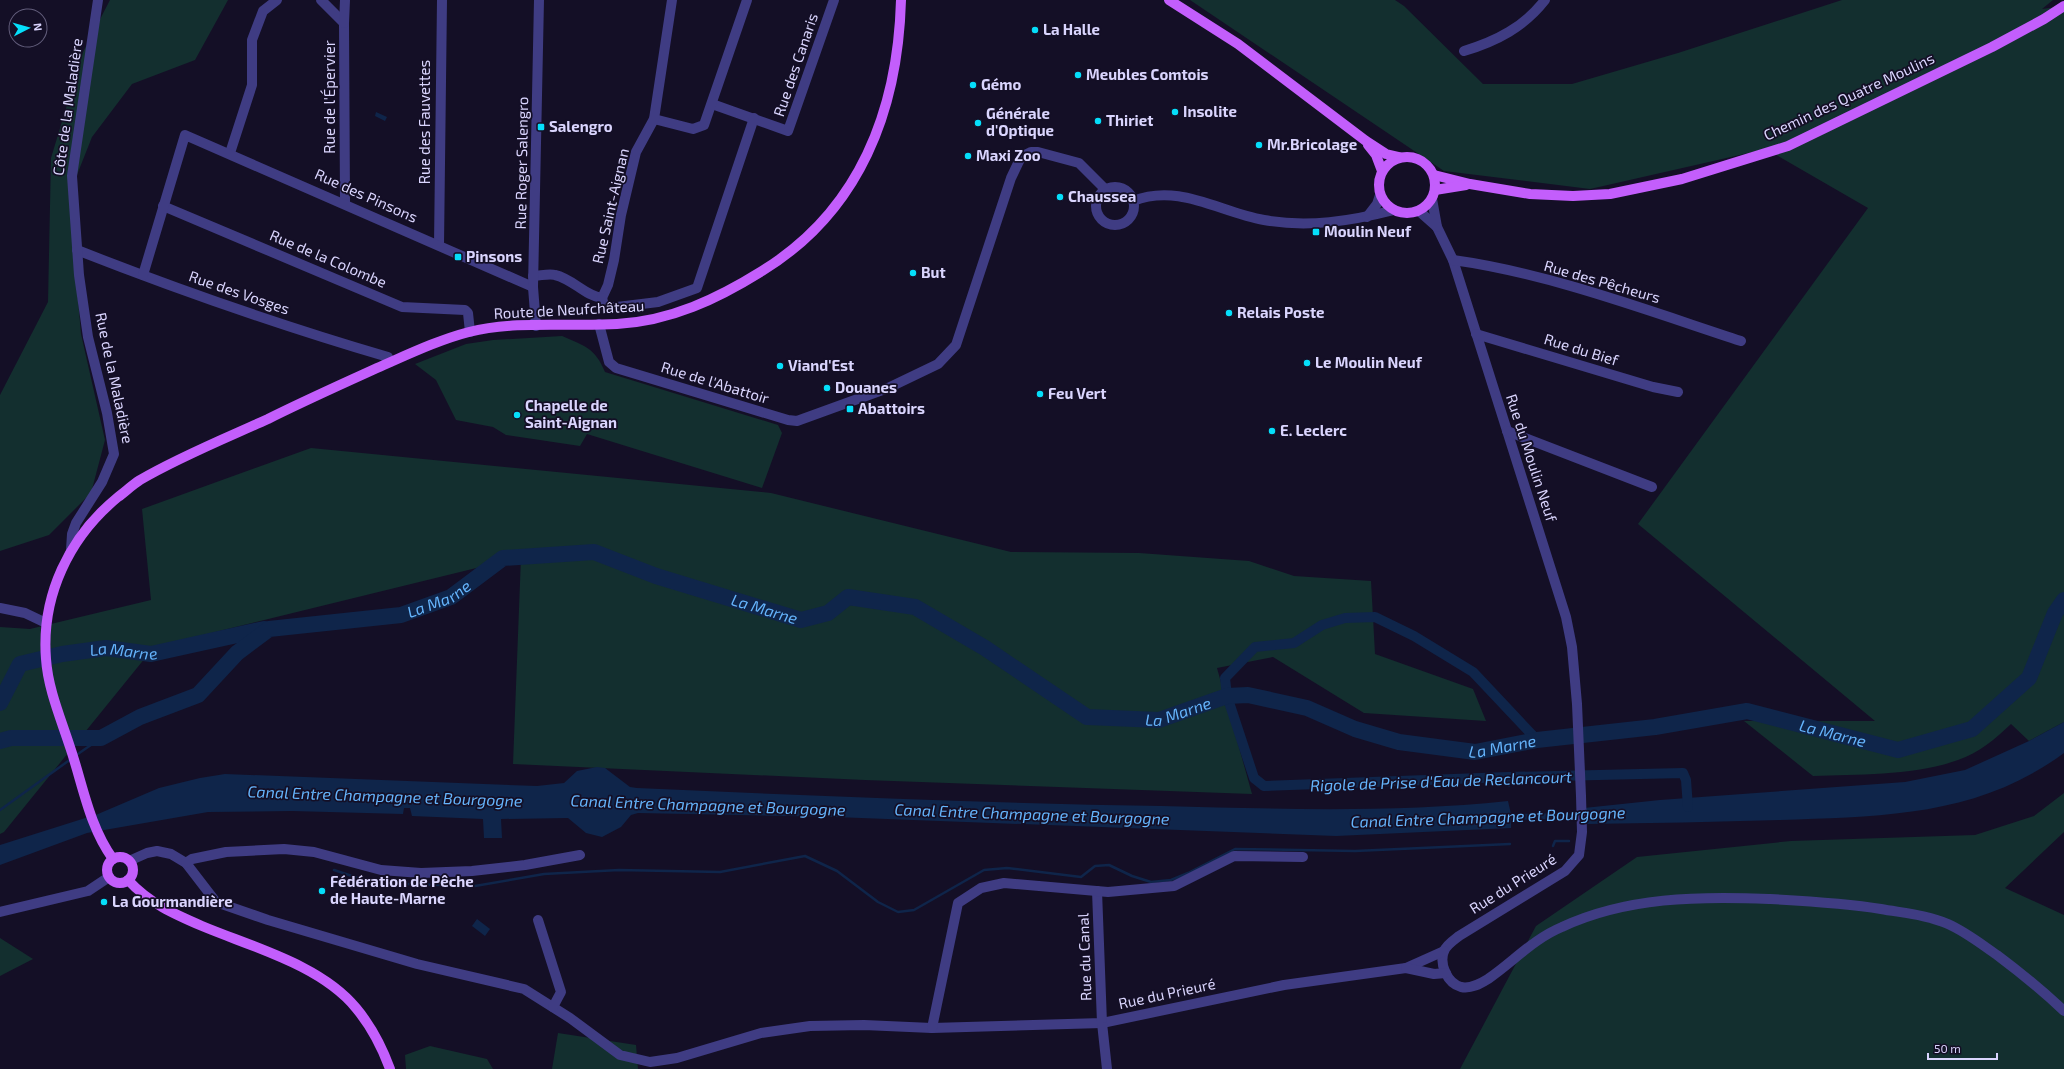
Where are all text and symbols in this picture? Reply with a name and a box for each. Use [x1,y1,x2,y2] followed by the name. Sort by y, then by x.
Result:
[8,8,48,48] north arrow
[769,11,821,119] street label: Rue des Canaris
[1043,20,1100,38] place label: La Halle
[32,22,45,32] text: N
[1030,25,1040,35] marker: La Halle
[48,37,86,177] street label: Côte de la Maladière
[320,40,338,154] street label: Rue de l'Épervier
[1760,49,1937,145] street label: Chemin des Quatre Moulins
[415,60,433,184] street label: Rue des Fauvettes
[1086,65,1209,83] place label: Meubles Comtois
[1073,70,1083,80] marker: Meubles Comtois
[981,75,1021,93] place label: Gémo
[968,80,978,90] marker: Gémo
[511,96,531,230] street label: Rue Roger Salengro
[1183,102,1237,120] place label: Insolite
[986,104,1054,139] place label: Générale d'Optique
[1170,107,1180,117] marker: Insolite
[1106,111,1153,129] place label: Thiriet
[1093,116,1103,126] marker: Thiriet
[549,117,613,135] place label: Salengro
[973,118,983,128] marker: Générale d'Optique
[536,122,546,132] marker: Salengro
[1267,135,1357,153] place label: Mr.Bricolage
[1254,140,1264,150] marker: Mr.Bricolage
[588,146,632,265] street label: Rue Saint-Aignan
[976,146,1041,164] place label: Maxi Zoo
[963,151,973,161] marker: Maxi Zoo
[312,164,421,226] street label: Rue des Pinsons
[1068,187,1136,205] place label: Chaussea
[1055,192,1065,202] marker: Chaussea
[1324,222,1412,240] place label: Moulin Neuf
[267,225,389,291] street label: Rue de la Colombe
[1311,227,1321,237] marker: Moulin Neuf
[466,247,522,265] place label: Pinsons
[453,252,463,262] marker: Pinsons
[1542,256,1662,306] street label: Rue des Pêcheurs
[921,263,946,281] place label: But
[187,266,292,318] street label: Rue des Vosges
[908,268,918,278] marker: But
[493,296,645,322] street label: Route de Neufchâteau
[1237,303,1325,321] place label: Relais Poste
[1224,308,1234,318] marker: Relais Poste
[92,311,138,445] street label: Rue de la Maladière
[1542,329,1621,369] street label: Rue du Bief
[1315,353,1423,371] place label: Le Moulin Neuf
[788,356,854,374] place label: Viand'Est
[659,357,771,407] street label: Rue de l'Abattoir
[1302,358,1312,368] marker: Le Moulin Neuf
[775,361,785,371] marker: Viand'Est
[835,378,897,396] place label: Douanes
[822,383,832,393] marker: Douanes
[1048,384,1106,402] place label: Feu Vert
[1035,389,1045,399] marker: Feu Vert
[1503,392,1561,524] street label: Rue du Moulin Neuf
[525,396,617,431] place label: Chapelle de Saint-Aignan
[858,399,925,417] place label: Abattoirs
[845,404,855,414] marker: Abattoirs
[512,410,522,420] marker: Chapelle de Saint-Aignan
[1280,421,1347,439] place label: E. Leclerc
[1267,426,1277,436] marker: E. Leclerc
[404,575,475,621] water label: La Marne
[729,589,800,628] water label: La Marne
[88,638,160,663] water label: La Marne
[1145,692,1214,729] water label: La Marne
[1797,715,1869,751] water label: La Marne
[1468,730,1538,761] water label: La Marne
[1310,766,1573,795] water label: Rigole de Prise d'Eau de Reclancourt
[247,781,523,810] water label: Canal Entre Champagne et Bourgogne
[570,790,846,819] water label: Canal Entre Champagne et Bourgogne
[894,799,1170,828] water label: Canal Entre Champagne et Bourgogne
[1350,802,1626,831] water label: Canal Entre Champagne et Bourgogne
[1466,849,1559,917] street label: Rue du Prieuré
[330,872,474,907] place label: Fédération de Pêche de Haute-Marne
[317,886,327,896] marker: Fédération de Pêche de Haute-Marne
[112,892,233,910] place label: La Gourmandière
[99,897,109,907] marker: La Gourmandière
[1073,912,1095,1001] street label: Rue du Canal
[1117,974,1217,1012] street label: Rue du Prieuré
[1928,1035,1997,1061] scale bar
[1934,1041,1961,1055] text: 50 m

